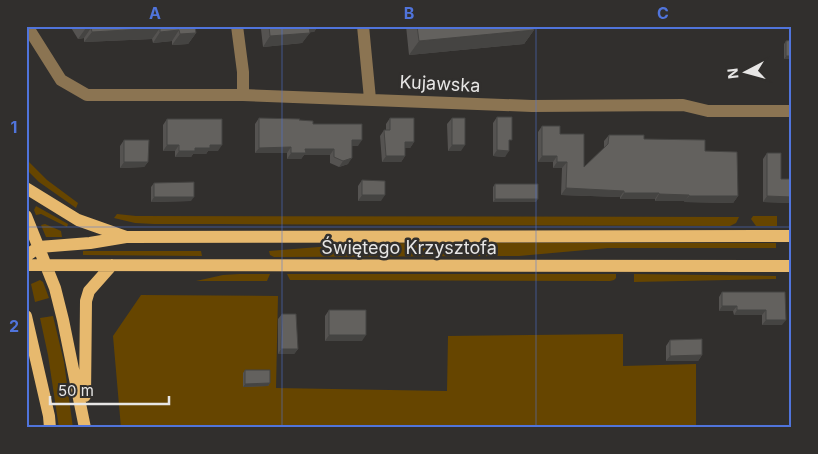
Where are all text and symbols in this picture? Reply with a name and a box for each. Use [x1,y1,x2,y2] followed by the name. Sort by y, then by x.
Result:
[149,3,161,23] text: A
[404,3,414,23] text: B
[657,3,669,23] text: C
[720,48,770,98] north arrow
[724,67,742,80] text: N
[399,71,481,96] street label: Kujawska
[11,117,17,137] text: 1
[321,236,497,258] street label: Świętego Krzysztofa
[9,316,19,336] text: 2
[50,374,169,406] scale bar
[58,381,94,400] text: 50 m

